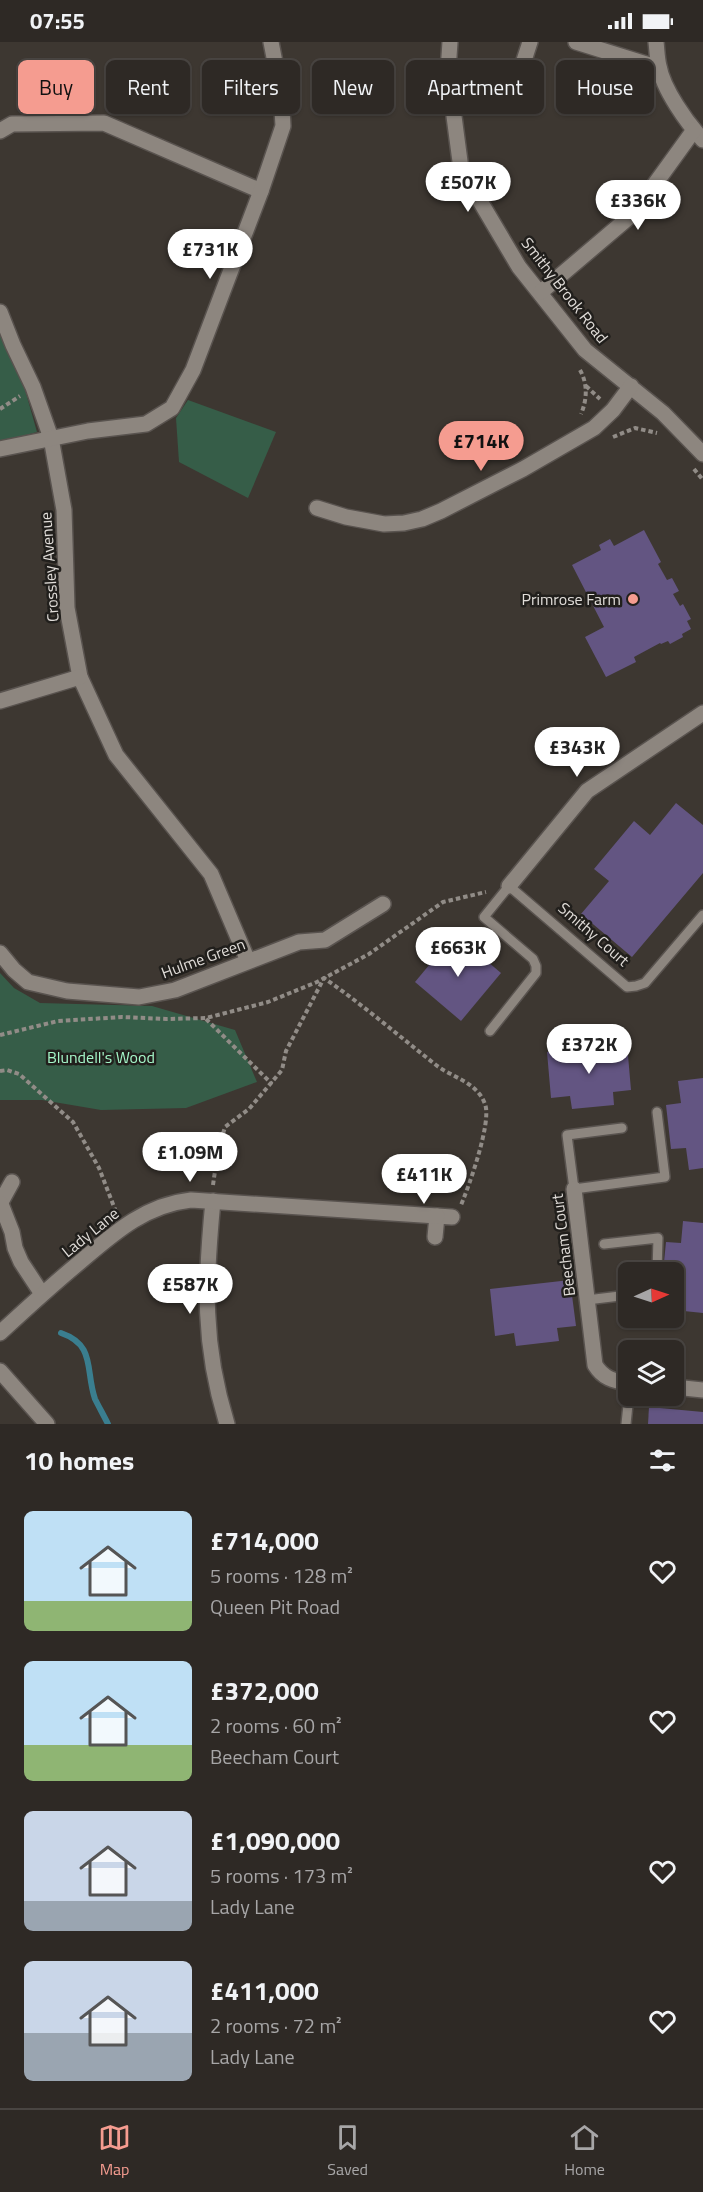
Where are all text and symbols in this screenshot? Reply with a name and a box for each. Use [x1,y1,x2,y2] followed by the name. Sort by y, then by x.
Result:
[30,4,85,38] text: 07:55
[18,60,94,114] chip: Buy
[106,60,190,114] chip: Rent
[202,60,300,114] chip: Filters
[312,60,394,114] chip: New
[406,60,544,114] chip: Apartment
[556,60,654,114] chip: House
[426,162,510,213] pin: £507K
[440,166,496,197] text: £507K
[596,180,680,231] pin: £336K
[610,184,666,215] text: £336K
[168,229,252,280] pin: £731K
[516,232,614,348] street label: Smithy Brook Road
[182,233,238,264] text: £731K
[439,421,523,472] pin: £714K
[453,425,509,456] text: £714K
[33,511,65,623] street label: Crossley Avenue
[521,587,621,611] place label: Primrose Farm
[626,592,640,606] marker: Primrose Farm
[535,727,619,778] pin: £343K
[549,731,605,762] text: £343K
[553,896,635,972] street label: Smithy Court
[416,927,500,978] pin: £663K
[430,931,486,962] text: £663K
[158,932,248,984] street label: Hulme Green
[547,1024,631,1075] pin: £372K
[561,1028,617,1059] text: £372K
[47,1045,155,1069] park label: Blundell's Wood
[141,1132,239,1183] pin: £1.09M
[156,1136,224,1167] text: £1.09M
[382,1154,466,1205] pin: £411K
[396,1158,452,1189] text: £411K
[545,1192,581,1298] street label: Beecham Court
[56,1201,124,1263] street label: Lady Lane
[618,1262,684,1328] north arrow
[618,1262,684,1406] map controls
[148,1264,232,1315] pin: £587K
[162,1268,218,1299] text: £587K
[618,1340,684,1406] button: layers
[24,1441,134,1480] text: 10 homes
[646,1444,679,1477] icon: filters
[210,1521,319,1560] text: £714,000
[72,1535,144,1607] icon: home
[646,1555,679,1588] icon: heart
[210,1560,353,1591] text: 5 rooms · 128 m²
[210,1591,340,1622] text: Queen Pit Road
[210,1671,319,1710] text: £372,000
[72,1685,144,1757] icon: home
[646,1705,679,1738] icon: heart
[210,1710,342,1741] text: 2 rooms · 60 m²
[210,1741,339,1772] text: Beecham Court
[210,1821,340,1860] text: £1,090,000
[72,1835,144,1907] icon: home
[646,1855,679,1888] icon: heart
[210,1860,353,1891] text: 5 rooms · 173 m²
[210,1891,295,1922] text: Lady Lane
[210,1971,319,2010] text: £411,000
[72,1985,144,2057] icon: home
[646,2005,679,2038] icon: heart
[210,2010,342,2041] text: 2 rooms · 72 m²
[210,2041,295,2072] text: Lady Lane
[98,2121,131,2181] tab: Map
[327,2121,368,2181] tab: Saved
[564,2121,605,2181] tab: Home

